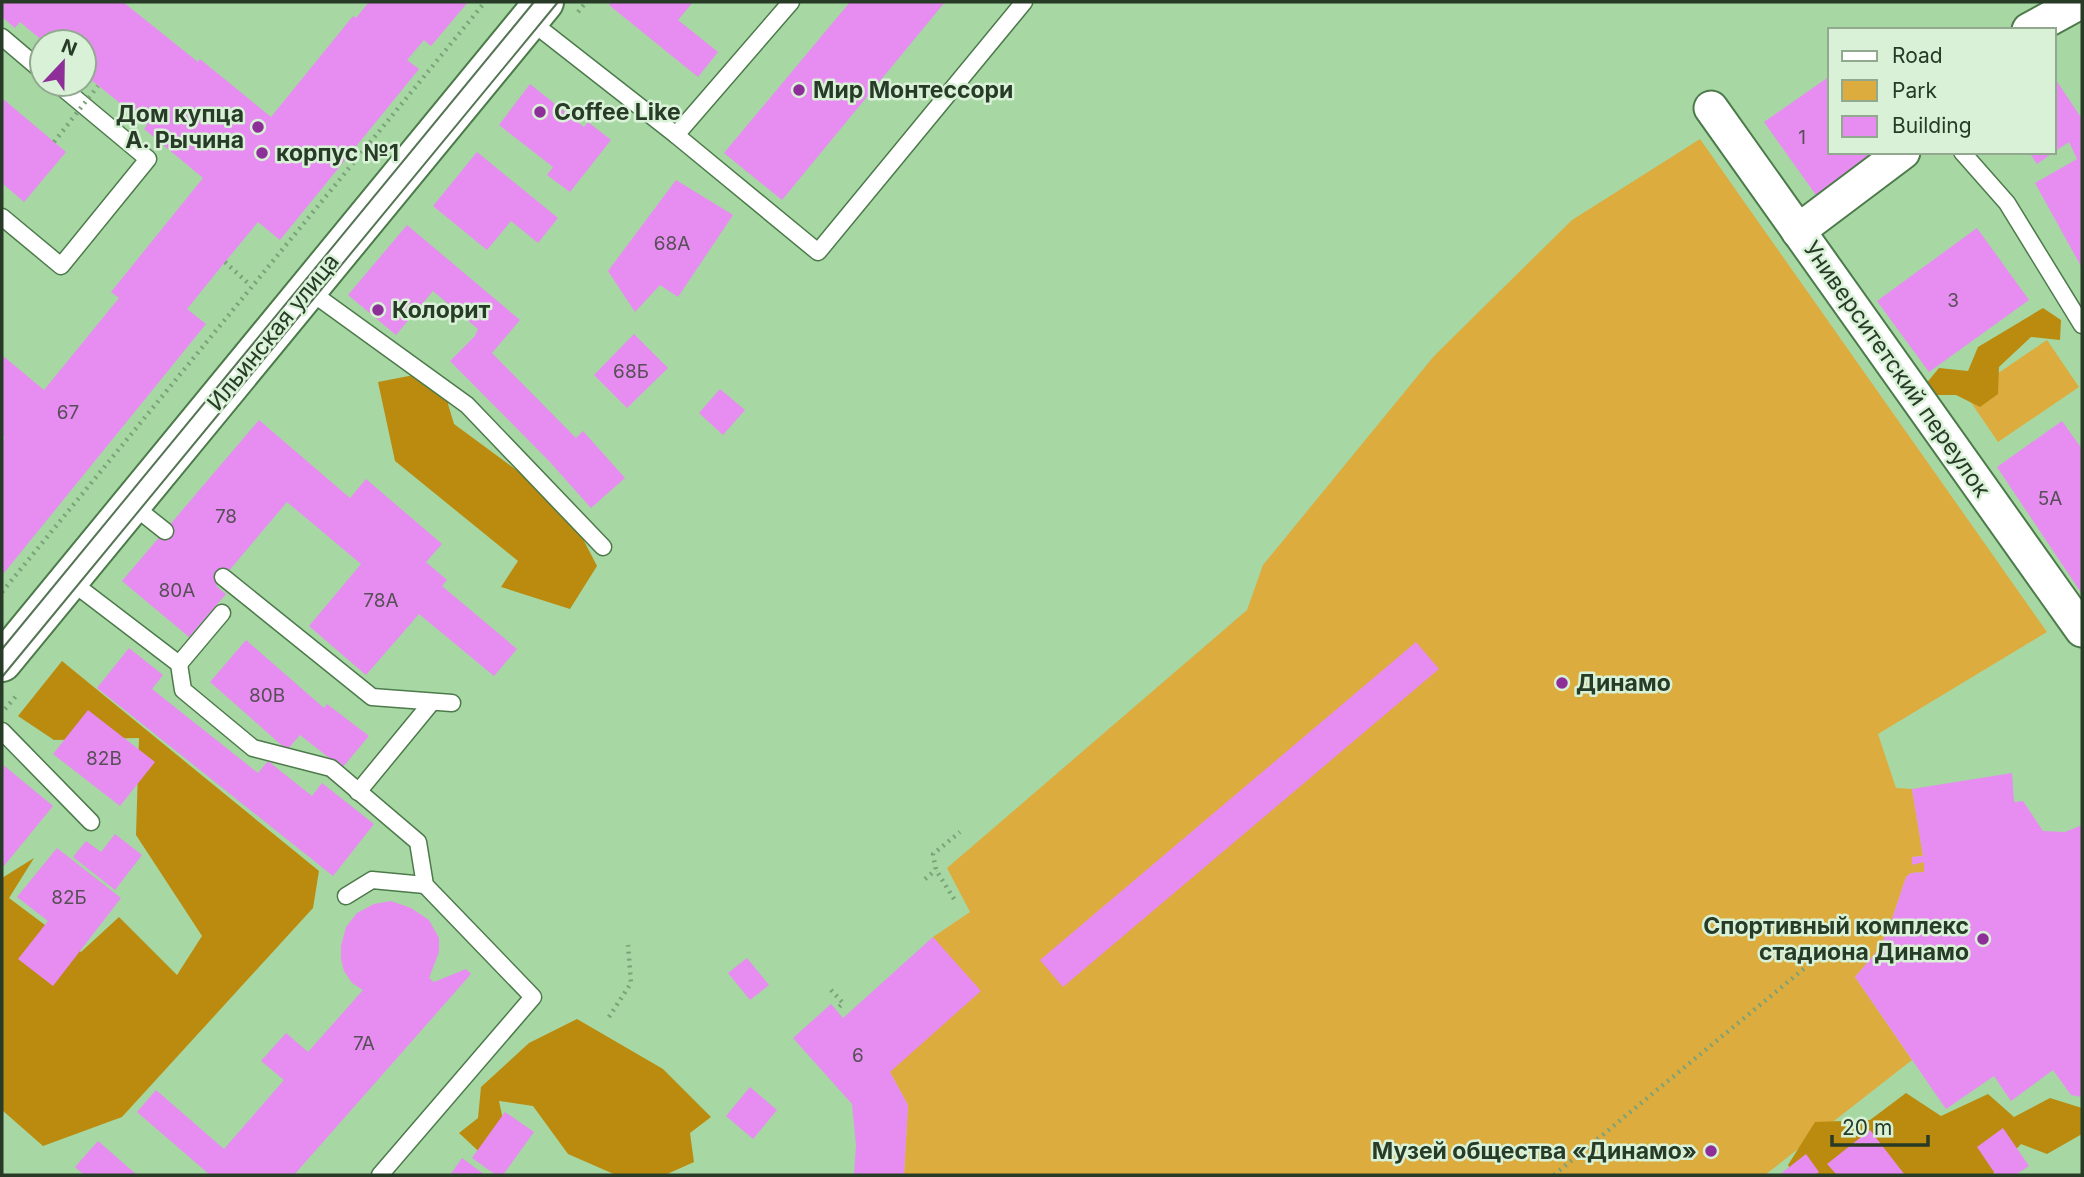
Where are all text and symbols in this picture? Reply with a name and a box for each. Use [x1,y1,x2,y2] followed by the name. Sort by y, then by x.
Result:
[28,28,98,98] north arrow
[1828,28,2056,154] legend
[58,34,80,61] text: N
[1892,43,1943,68] text: Road
[813,76,1013,104] place label: Мир Монтессори
[1892,78,1937,103] text: Park
[791,82,807,98] marker: Мир Монтессори
[554,98,681,126] place label: Coffee Like
[116,100,244,154] place label: Дом купца А. Рычина
[532,104,548,120] marker: Coffee Like
[1892,113,1972,138] text: Building
[250,119,266,135] marker: Дом купца А. Рычина
[1798,126,1806,149] house number: 1
[276,139,399,167] place label: корпус №1
[254,145,270,161] marker: корпус №1
[654,232,690,255] house number: 68А
[1798,235,1997,503] street label: Университетский переулок
[201,248,345,416] street label: Ильинская улица
[1947,289,1959,312] house number: 3
[392,296,491,324] place label: Колорит
[370,302,386,318] marker: Колорит
[613,360,649,383] house number: 68Б
[57,401,79,424] house number: 67
[2038,487,2062,510] house number: 5А
[215,505,237,528] house number: 78
[159,579,195,602] house number: 80А
[363,589,399,612] house number: 78А
[1576,669,1671,697] place label: Динамо
[1554,675,1570,691] marker: Динамо
[249,684,285,707] house number: 80В
[86,747,122,770] house number: 82В
[51,886,87,909] house number: 82Б
[1703,912,1969,966] place label: Спортивный комплекс стадиона Динамо
[1975,931,1991,947] marker: Спортивный комплекс стадиона Динамо
[353,1032,375,1055] house number: 7А
[852,1044,864,1067] house number: 6
[1832,1104,1928,1148] scale bar
[1842,1115,1892,1140] text: 20 m
[1372,1137,1697,1165] place label: Музей общества «Динамо»
[1703,1143,1719,1159] marker: Музей общества «Динамо»

